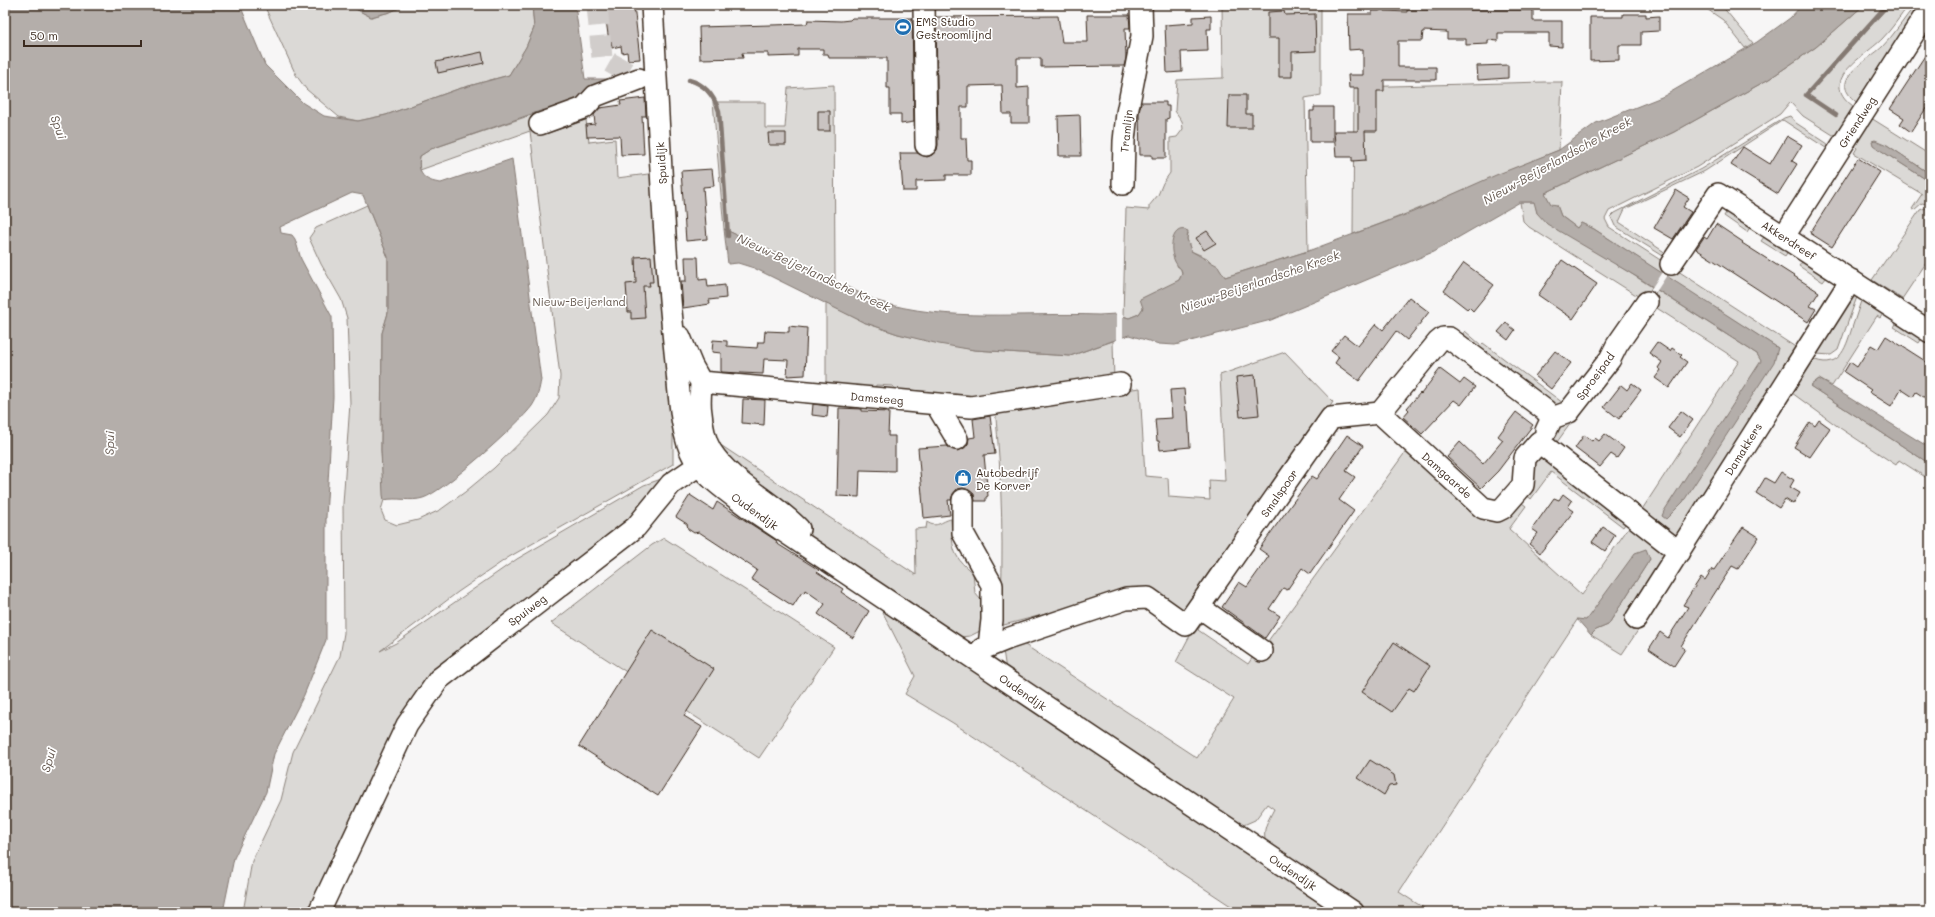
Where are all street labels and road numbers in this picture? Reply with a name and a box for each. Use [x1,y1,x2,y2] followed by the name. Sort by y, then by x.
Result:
[1835,93,1879,151] street label: Griendweg
[1116,109,1136,153] street label: Tramlijn
[652,141,670,185] street label: Spuidijk
[1759,217,1820,264] street label: Akkerdreef
[1573,349,1617,403] street label: Sproeipad
[850,388,904,408] street label: Damsteeg
[1721,420,1765,478] street label: Damakkers
[1419,448,1475,502] street label: Damgaarde
[1257,466,1301,520] street label: Smalspoor
[729,489,782,533] street label: Oudendijk
[505,591,549,629] street label: Spuiweg
[996,670,1050,714] street label: Oudendijk
[1266,851,1320,894] street label: Oudendijk

